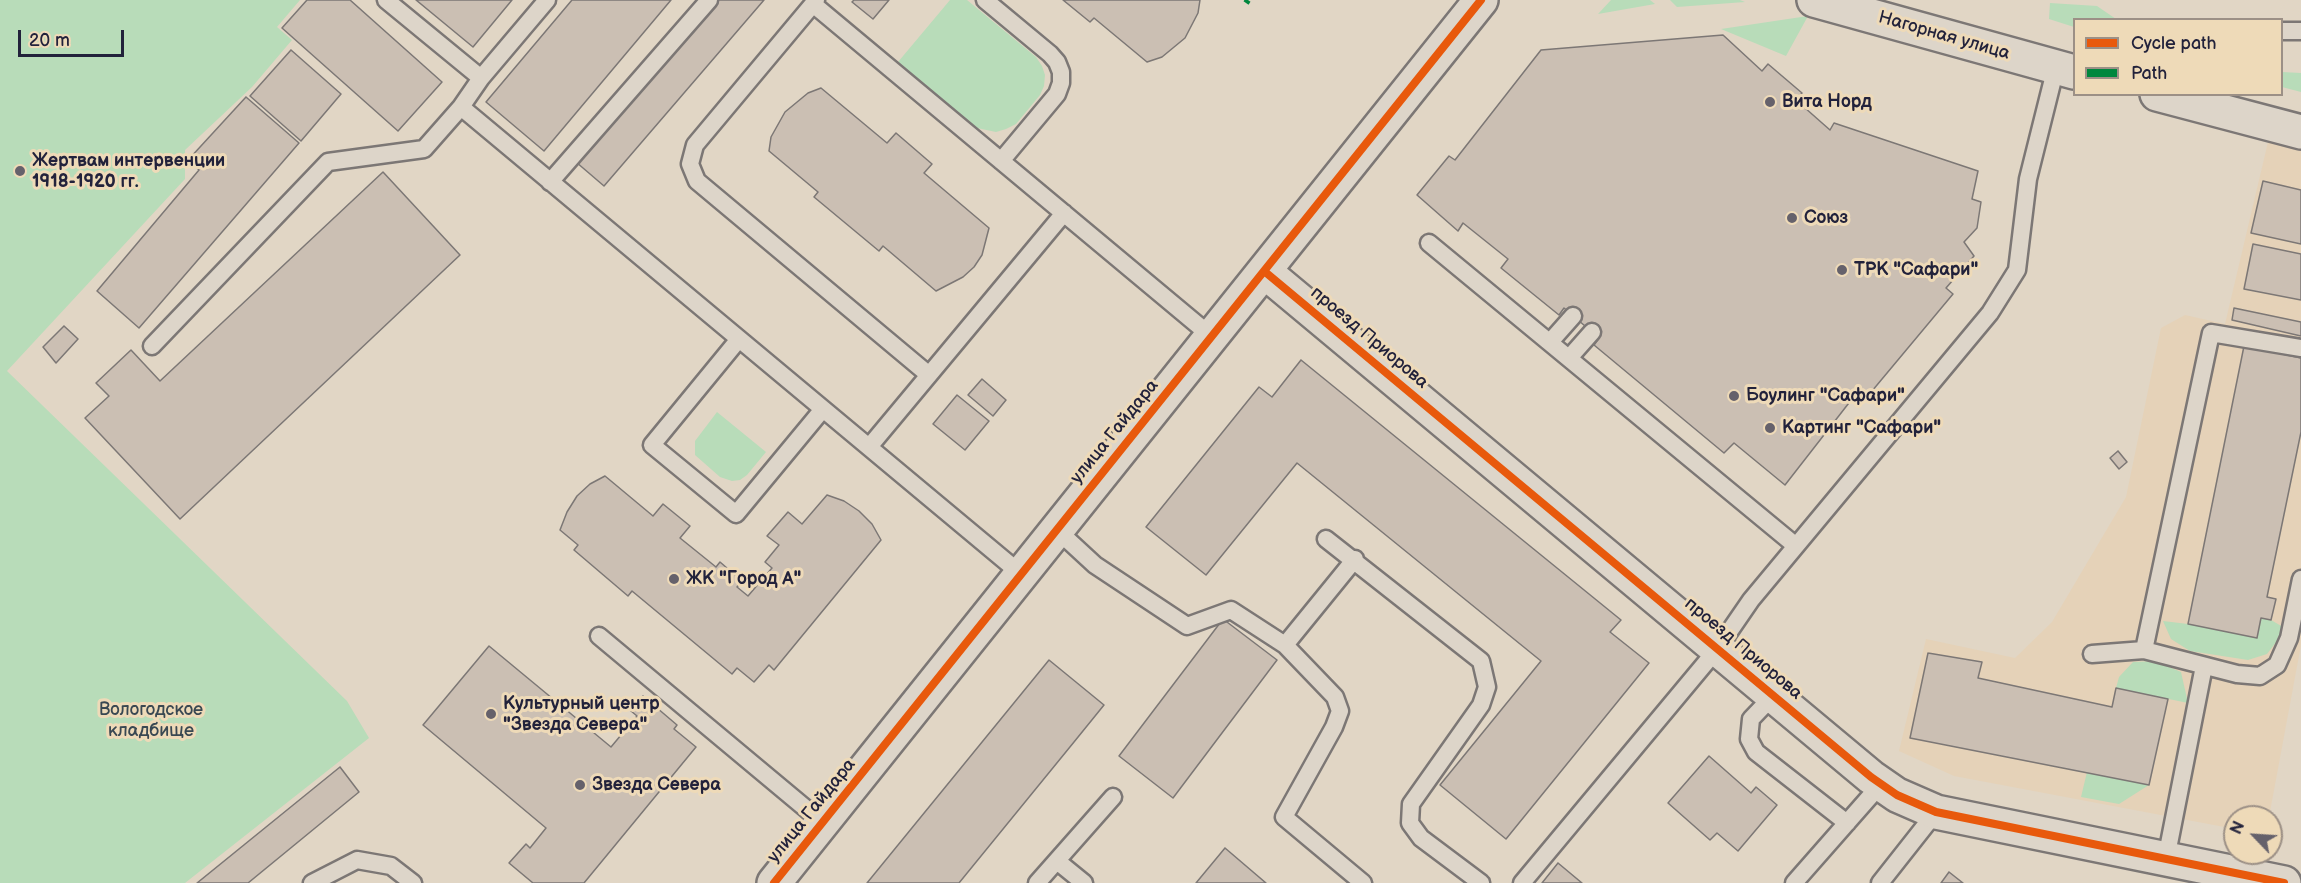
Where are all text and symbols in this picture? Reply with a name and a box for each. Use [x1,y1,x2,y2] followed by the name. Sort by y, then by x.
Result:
[1876,7,2012,65] street label: Нагорная улица
[21,18,128,56] scale bar
[2073,18,2283,96] legend
[29,30,70,51] text: 20 m
[2131,33,2217,54] text: Cycle path
[2131,63,2167,84] text: Path
[1782,91,1872,113] place label: Вита Норд
[1763,95,1777,109] marker: Вита Норд
[32,150,225,192] place label: Жертвам интервенции 1918-1920 гг.
[13,164,27,178] marker: Жертвам интервенции 1918-1920 гг.
[1804,207,1848,229] place label: Союз
[1785,211,1799,225] marker: Союз
[1854,259,1978,281] place label: ТРК "Сафари"
[1835,263,1849,277] marker: ТРК "Сафари"
[1306,282,1432,394] street label: проезд Приорова
[1066,376,1164,488] street label: улица Гайдара
[1746,385,1905,407] place label: Боулинг "Сафари"
[1727,389,1741,403] marker: Боулинг "Сафари"
[1782,417,1941,439] place label: Картинг "Сафари"
[1763,421,1777,435] marker: Картинг "Сафари"
[686,568,801,590] place label: ЖК "Город А"
[667,572,681,586] marker: ЖК "Город А"
[1680,593,1806,705] street label: проезд Приорова
[503,693,660,736] place label: Культурный центр "Звезда Севера"
[99,699,203,742] park label: Вологодское кладбище
[484,707,498,721] marker: Культурный центр "Звезда Севера"
[763,755,861,867] street label: улица Гайдара
[592,774,721,796] place label: Звезда Севера
[573,778,587,792] marker: Звезда Севера
[2223,805,2283,865] north arrow
[2227,819,2249,837] text: N

